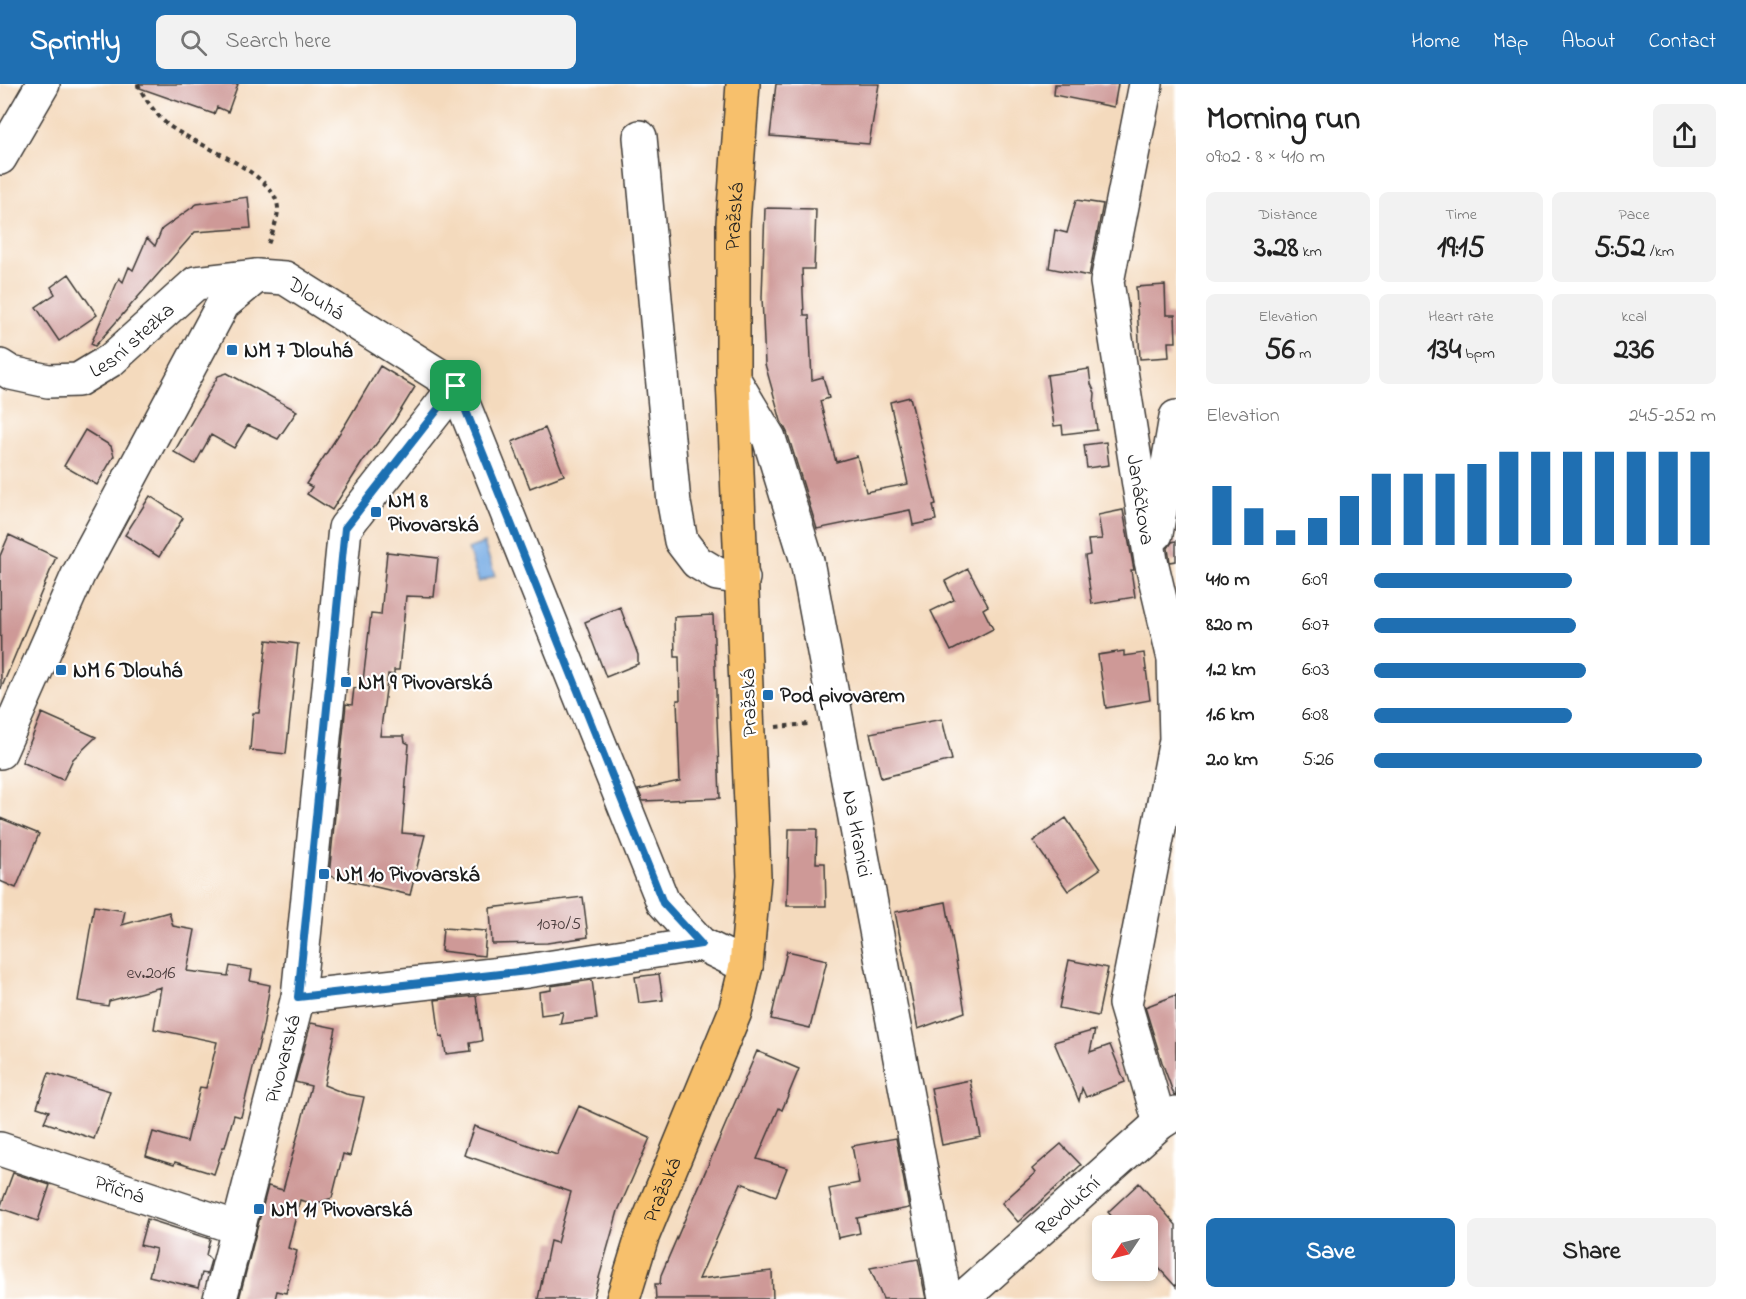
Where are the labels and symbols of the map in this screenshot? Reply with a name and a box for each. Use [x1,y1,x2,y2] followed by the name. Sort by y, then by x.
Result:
[720,181,753,250] street label: Pražská
[280,270,350,329] street label: Dlouhá
[84,296,182,387] street label: Lesní stezka
[244,337,353,367] place label: NM 7 Dlouhá
[225,343,239,357] marker: NM 7 Dlouhá
[430,360,481,411] pin
[1117,452,1161,547] street label: Janáčkova
[388,487,479,541] place label: NM 8 Pivovarská
[369,505,383,519] marker: NM 8 Pivovarská
[73,657,182,687] place label: NM 6 Dlouhá
[54,663,68,677] marker: NM 6 Dlouhá
[734,668,766,737] street label: Pražská
[358,669,492,699] place label: NM 9 Pivovarská
[339,675,353,689] marker: NM 9 Pivovarská
[780,682,905,712] place label: Pod pivovarem
[761,688,775,702] marker: Pod pivovarem
[833,788,879,880] street label: Na Hranici
[336,861,480,891] place label: NM 10 Pivovarská
[317,867,331,881] marker: NM 10 Pivovarská
[537,912,581,938] house number: 1070/5
[126,961,176,987] house number: ev.2016
[258,1012,310,1107] street label: Pivovarská
[637,1153,690,1228] street label: Pražská
[90,1168,148,1213] street label: Příčná
[1029,1169,1108,1244] street label: Revoluční
[271,1196,412,1226] place label: NM 11 Pivovarská
[252,1202,266,1216] marker: NM 11 Pivovarská
[1092,1215,1158,1281] north arrow

